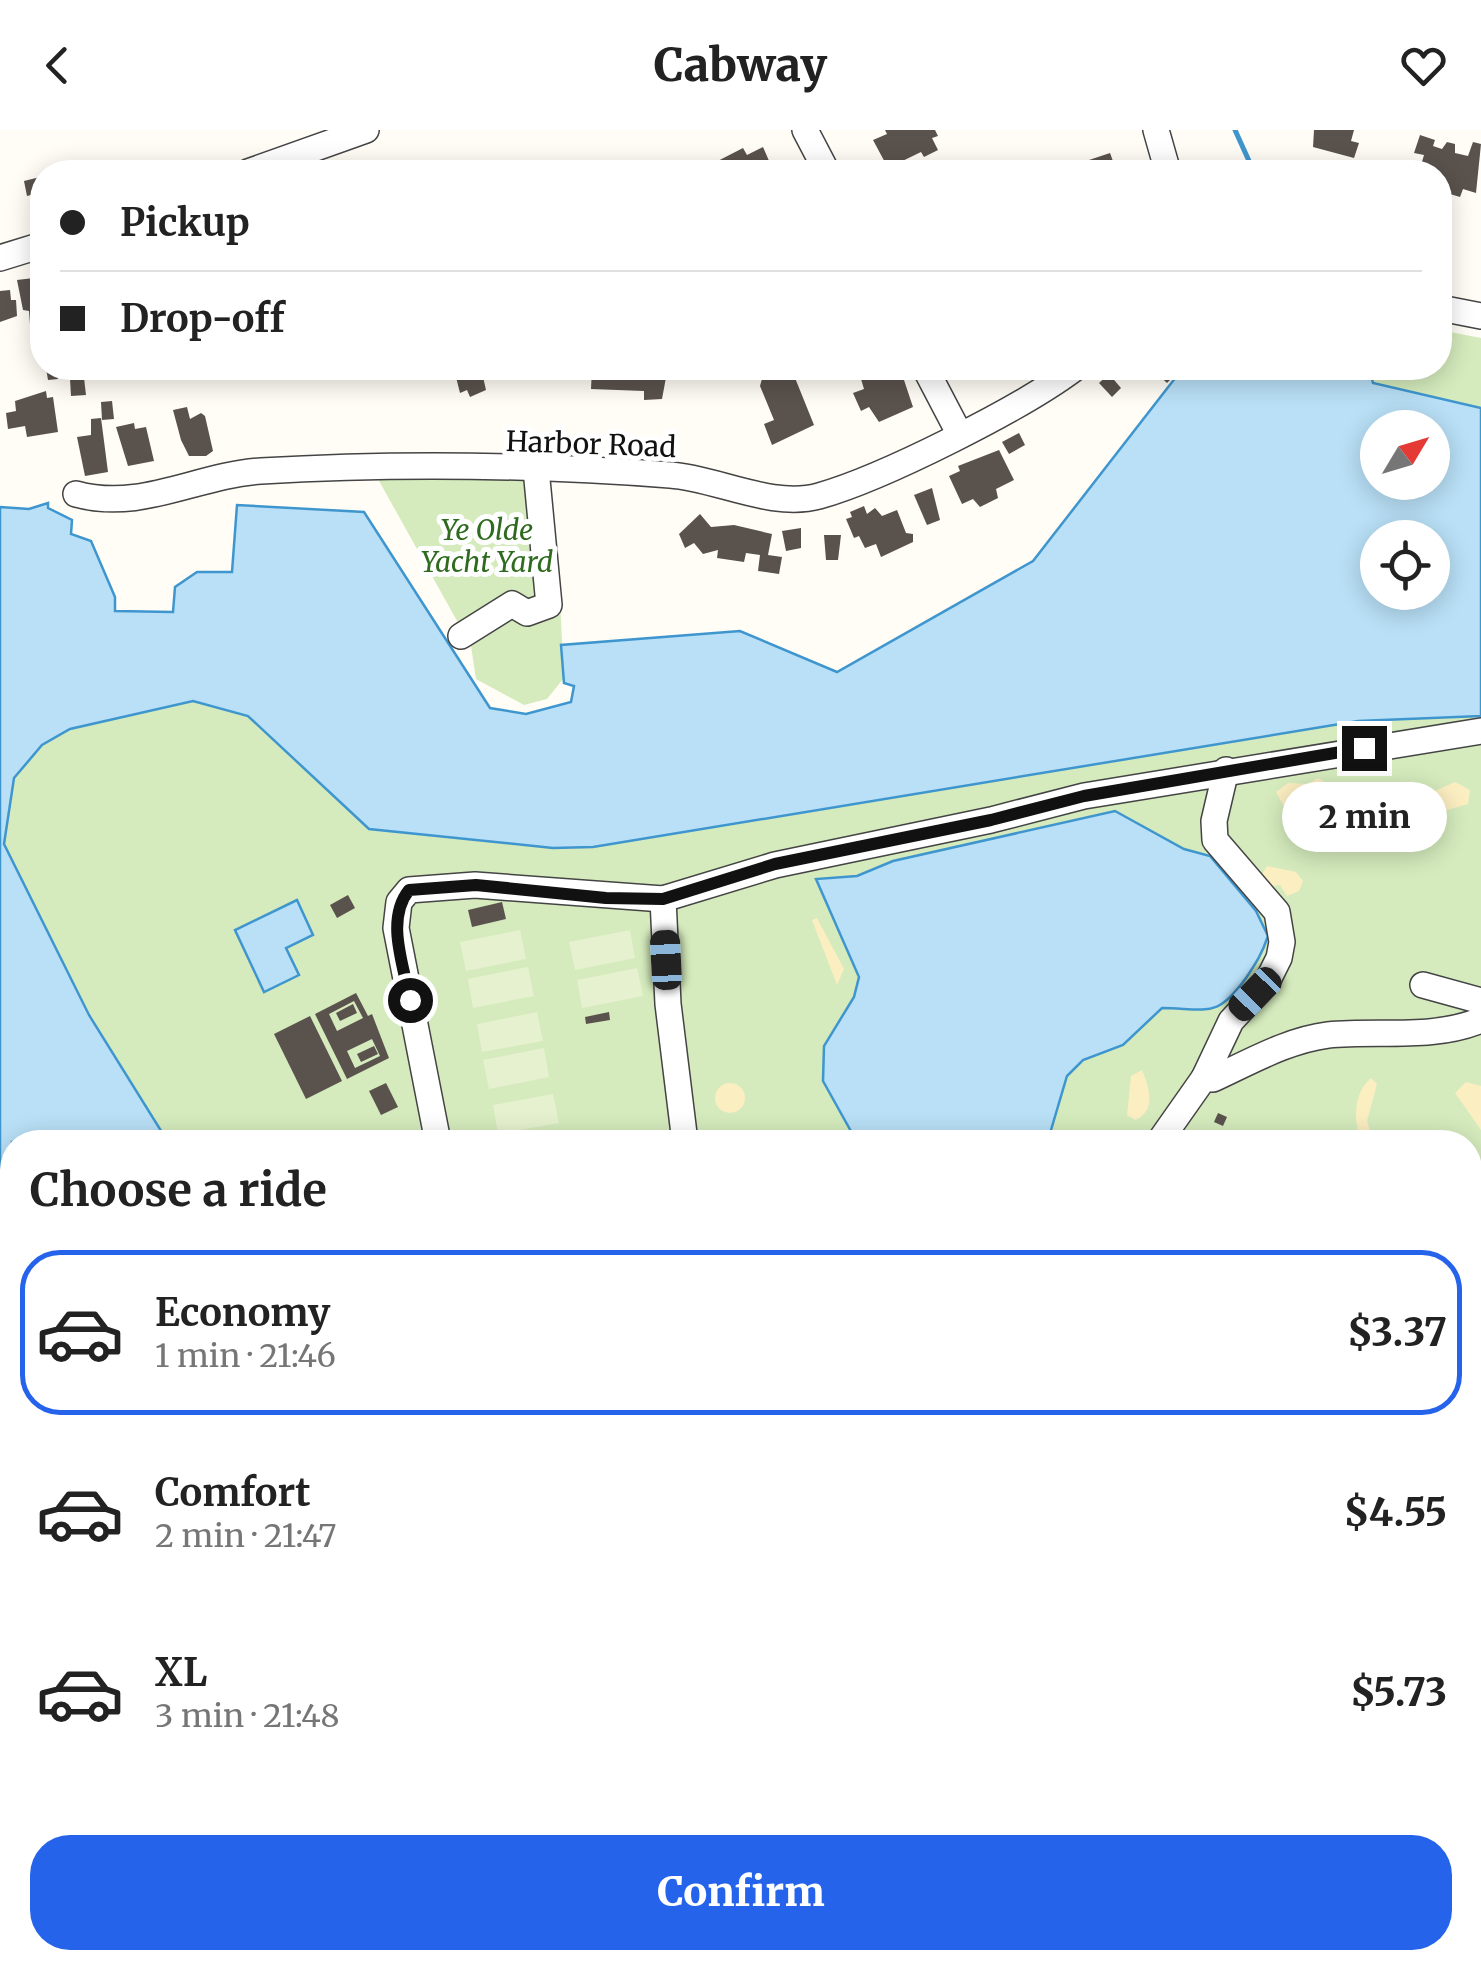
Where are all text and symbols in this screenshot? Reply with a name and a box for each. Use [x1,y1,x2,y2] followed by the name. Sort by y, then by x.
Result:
[654,37,827,93] text: Cabway
[30,38,85,93] icon: back
[1396,38,1451,93] icon: heart
[120,199,250,246] text: Pickup
[120,295,285,342] text: Drop-off
[1360,410,1450,500] north arrow
[1360,410,1450,610] map controls
[505,423,677,465] street label: Harbor Road
[421,512,553,580] park label: Ye Olde Yacht Yard
[1360,520,1450,610] button: locate
[1342,726,1387,771] route end
[1282,783,1446,853] callout: 2 min
[1319,797,1410,837] text: 2 min
[649,929,683,991] car
[1223,962,1287,1026] car
[388,978,433,1023] route start
[30,1162,327,1218] text: Choose a ride
[35,1288,125,1378] icon: car
[155,1289,330,1336] text: Economy
[1347,1309,1447,1356] text: $3.37
[155,1336,336,1376] text: 1 min · 21:46
[35,1468,125,1558] icon: car
[155,1469,311,1516] text: Comfort
[1344,1489,1447,1536] text: $4.55
[155,1516,336,1556] text: 2 min · 21:47
[35,1648,125,1738] icon: car
[155,1649,207,1696] text: XL
[1350,1669,1447,1716] text: $5.73
[155,1696,340,1736] text: 3 min · 21:48
[30,1835,1452,1950] button: Confirm

